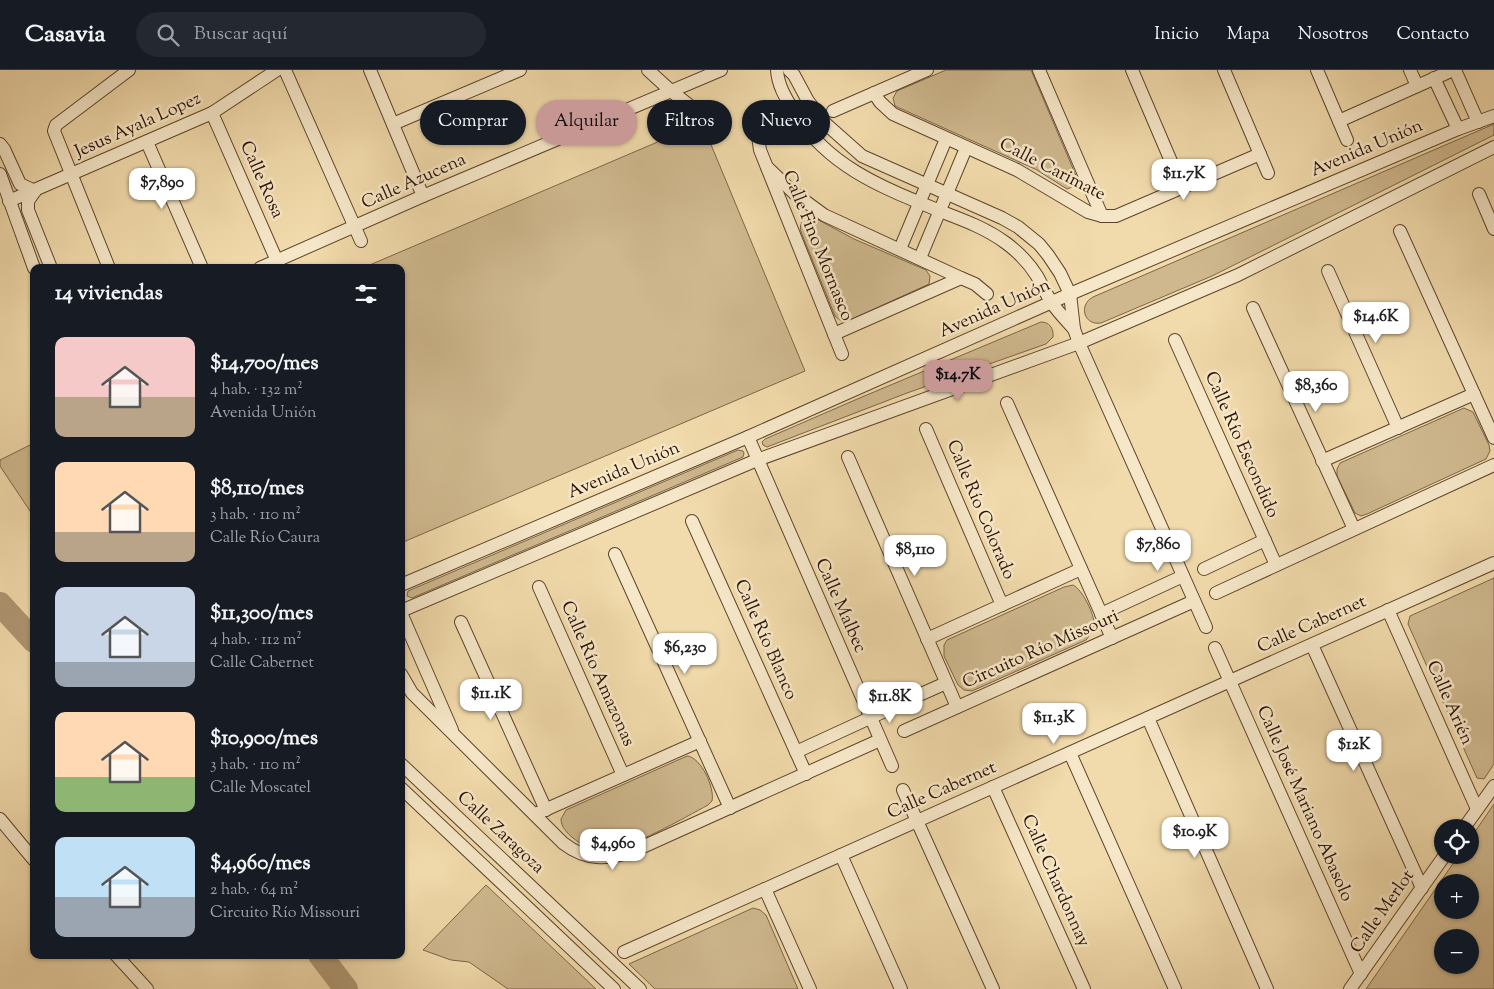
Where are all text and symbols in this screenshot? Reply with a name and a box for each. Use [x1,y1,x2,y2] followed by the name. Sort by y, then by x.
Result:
[136,12,486,57] search box
[25,18,106,52] text: Casavia
[154,21,182,49] icon: search
[194,21,288,48] text: Buscar aquí
[1154,22,1199,48] text: Inicio
[1227,22,1270,48] text: Mapa
[1298,22,1368,48] text: Nosotros
[1396,22,1469,48] text: Contacto
[70,86,205,166] street label: Jesus Ayala Lopez
[420,100,526,145] chip: Comprar
[536,100,637,145] chip: Alquilar
[647,100,732,145] chip: Filtros
[742,100,830,145] chip: Nuevo
[1307,114,1428,184] street label: Avenida Unión
[994,132,1110,208] street label: Calle Carimate
[232,137,290,223] street label: Calle Rosa
[358,147,470,217] street label: Calle Azucena
[1143,158,1225,201] pin: $11.7K
[1162,163,1206,186] text: $11.7K
[775,167,859,325] street label: Calle Fino Mornasco
[121,168,203,210] pin: $7,890
[140,172,184,195] text: $7,890
[935,273,1055,345] street label: Avenida Unión
[55,279,163,309] text: 14 viviendas
[352,280,380,308] icon: filters
[1335,302,1417,344] pin: $14.6K
[1353,306,1399,329] text: $14.6K
[210,349,319,379] text: $14,700/mes
[95,357,155,417] icon: home
[917,360,999,402] pin: $14.7K
[935,364,981,387] text: $14.7K
[1197,368,1285,522] street label: Calle Río Escondido
[1275,370,1357,413] pin: $8,360
[1294,375,1338,398] text: $8,360
[210,379,303,402] text: 4 hab. · 132 m²
[210,402,316,425] text: Avenida Unión
[564,436,685,506] street label: Avenida Unión
[939,436,1021,584] street label: Calle Río Colorado
[210,474,304,504] text: $8,110/mes
[95,482,155,542] icon: home
[210,504,301,527] text: 3 hab. · 110 m²
[210,527,320,550] text: Calle Río Caura
[1117,530,1199,572] pin: $7,860
[874,534,956,577] pin: $8,110
[1136,534,1180,557] text: $7,860
[895,539,935,562] text: $8,110
[808,555,872,657] street label: Calle Malbec
[727,576,803,704] street label: Calle Río Blanco
[1253,589,1371,661] street label: Calle Cabernet
[553,597,641,751] street label: Calle Río Amazonas
[210,599,313,629] text: $11,300/mes
[959,604,1123,696] street label: Circuito Río Missouri
[95,607,155,667] icon: home
[210,629,302,652] text: 4 hab. · 112 m²
[644,632,726,675] pin: $6,230
[664,637,706,660] text: $6,230
[210,652,314,675] text: Calle Cabernet
[1419,657,1479,750] street label: Calle Arién
[450,678,532,721] pin: $11.1K
[849,682,931,724] pin: $11.8K
[471,683,511,706] text: $11.1K
[868,686,912,709] text: $11.8K
[1013,702,1095,745] pin: $11.3K
[1249,702,1359,906] street label: Calle José Mariano Abasolo
[1033,707,1075,730] text: $11.3K
[210,724,318,754] text: $10,900/mes
[1324,730,1384,772] pin: $12K
[95,732,155,792] icon: home
[1337,734,1371,757] text: $12K
[210,754,301,777] text: 3 hab. · 110 m²
[883,755,1001,827] street label: Calle Cabernet
[210,777,311,800] text: Calle Moscatel
[450,786,550,880] street label: Calle Zaragoza
[1014,811,1096,951] street label: Calle Chardonnay
[1154,816,1236,859] pin: $10.9K
[1434,819,1479,974] map controls
[1434,819,1479,864] button: locate
[1173,821,1217,844] text: $10.9K
[572,828,654,871] pin: $4,960
[591,833,635,856] text: $4,960
[210,849,310,879] text: $4,960/mes
[95,857,155,917] icon: home
[1345,865,1421,959] street label: Calle Merlot
[1434,874,1479,919] button: +
[210,879,298,902] text: 2 hab. · 64 m²
[210,902,360,925] text: Circuito Río Missouri
[1434,929,1479,974] button: −

